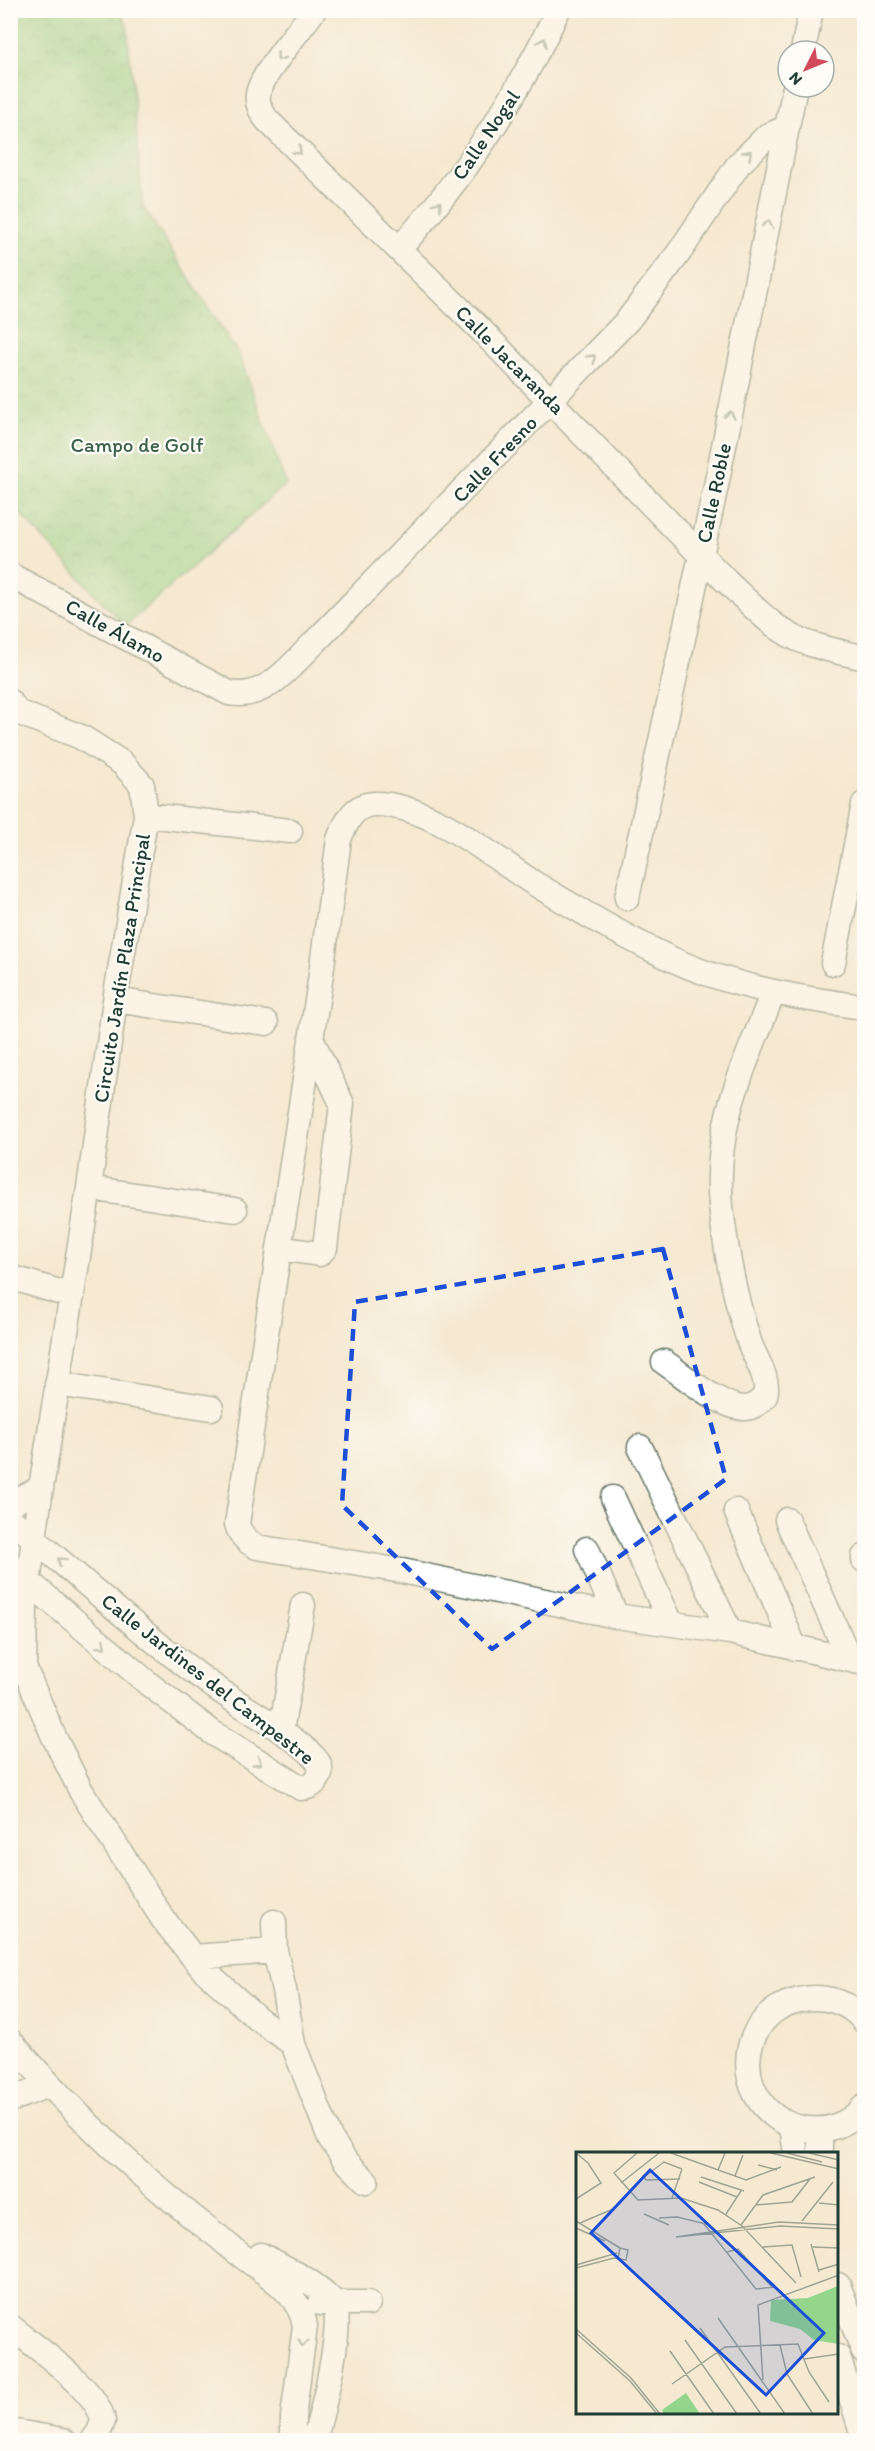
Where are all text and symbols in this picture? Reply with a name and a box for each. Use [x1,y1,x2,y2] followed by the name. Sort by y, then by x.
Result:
[536,37,548,48] one-way arrow
[776,39,836,99] north arrow
[277,50,288,61] one-way arrow
[785,68,806,89] text: N
[446,85,525,185] street label: Calle Nogal
[291,143,302,154] one-way arrow
[741,150,752,160] one-way arrow
[430,201,441,212] one-way arrow
[761,219,774,229] one-way arrow
[450,300,570,420] street label: Calle Jacaranda
[585,354,596,365] one-way arrow
[447,410,542,508] street label: Calle Fresno
[723,410,736,420] one-way arrow
[70,432,204,457] park label: Campo de Golf
[691,441,736,545] street label: Calle Roble
[61,593,169,668] street label: Calle Álamo
[88,831,155,1104] street label: Circuito Jardín Plaza Principal
[57,1557,68,1568] one-way arrow
[97,1588,320,1770] street label: Calle Jardines del Campestre
[96,1638,106,1649] one-way arrow
[252,1755,262,1767] one-way arrow
[576,2152,839,2415] inset map
[297,2338,310,2348] one-way arrow

